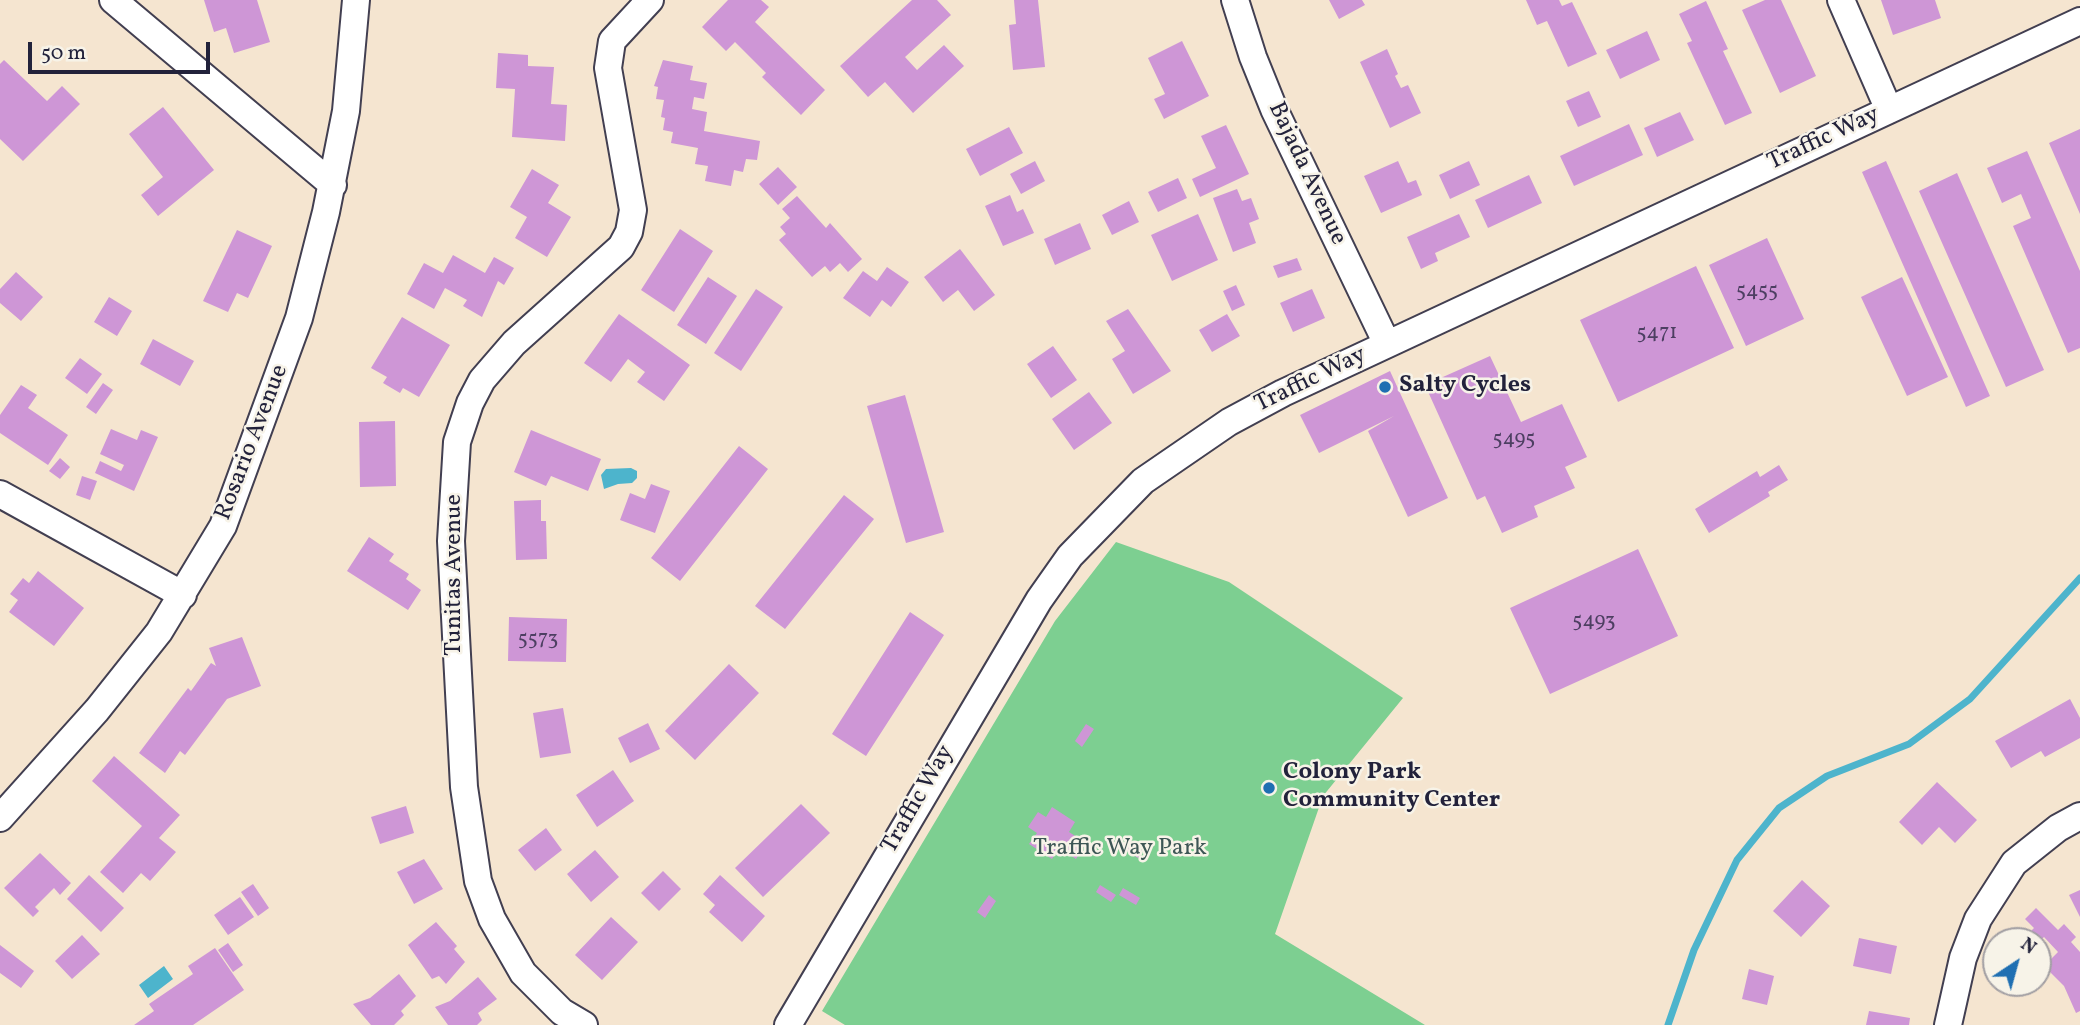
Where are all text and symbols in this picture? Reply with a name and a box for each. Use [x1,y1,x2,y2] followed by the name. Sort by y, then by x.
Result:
[32,28,214,72] scale bar
[41,39,86,68] text: 50 m
[1260,98,1352,250] street label: Bajada Avenue
[1764,102,1884,178] street label: Traffic Way
[1736,279,1778,305] house number: 5455
[1637,321,1677,347] house number: 5471
[1251,342,1371,420] street label: Traffic Way
[210,361,296,525] street label: Rosario Avenue
[1399,373,1531,401] place label: Salty Cycles
[1377,379,1393,395] marker: Salty Cycles
[1493,427,1535,453] house number: 5495
[442,494,470,656] street label: Tunitas Avenue
[1572,609,1616,635] house number: 5493
[518,627,558,653] house number: 5573
[877,741,961,859] street label: Traffic Way
[1283,760,1500,816] place label: Colony Park Community Center
[1261,780,1277,796] marker: Colony Park Community Center
[1033,836,1207,864] park label: Traffic Way Park
[1982,927,2052,997] north arrow
[2015,932,2041,961] text: N

